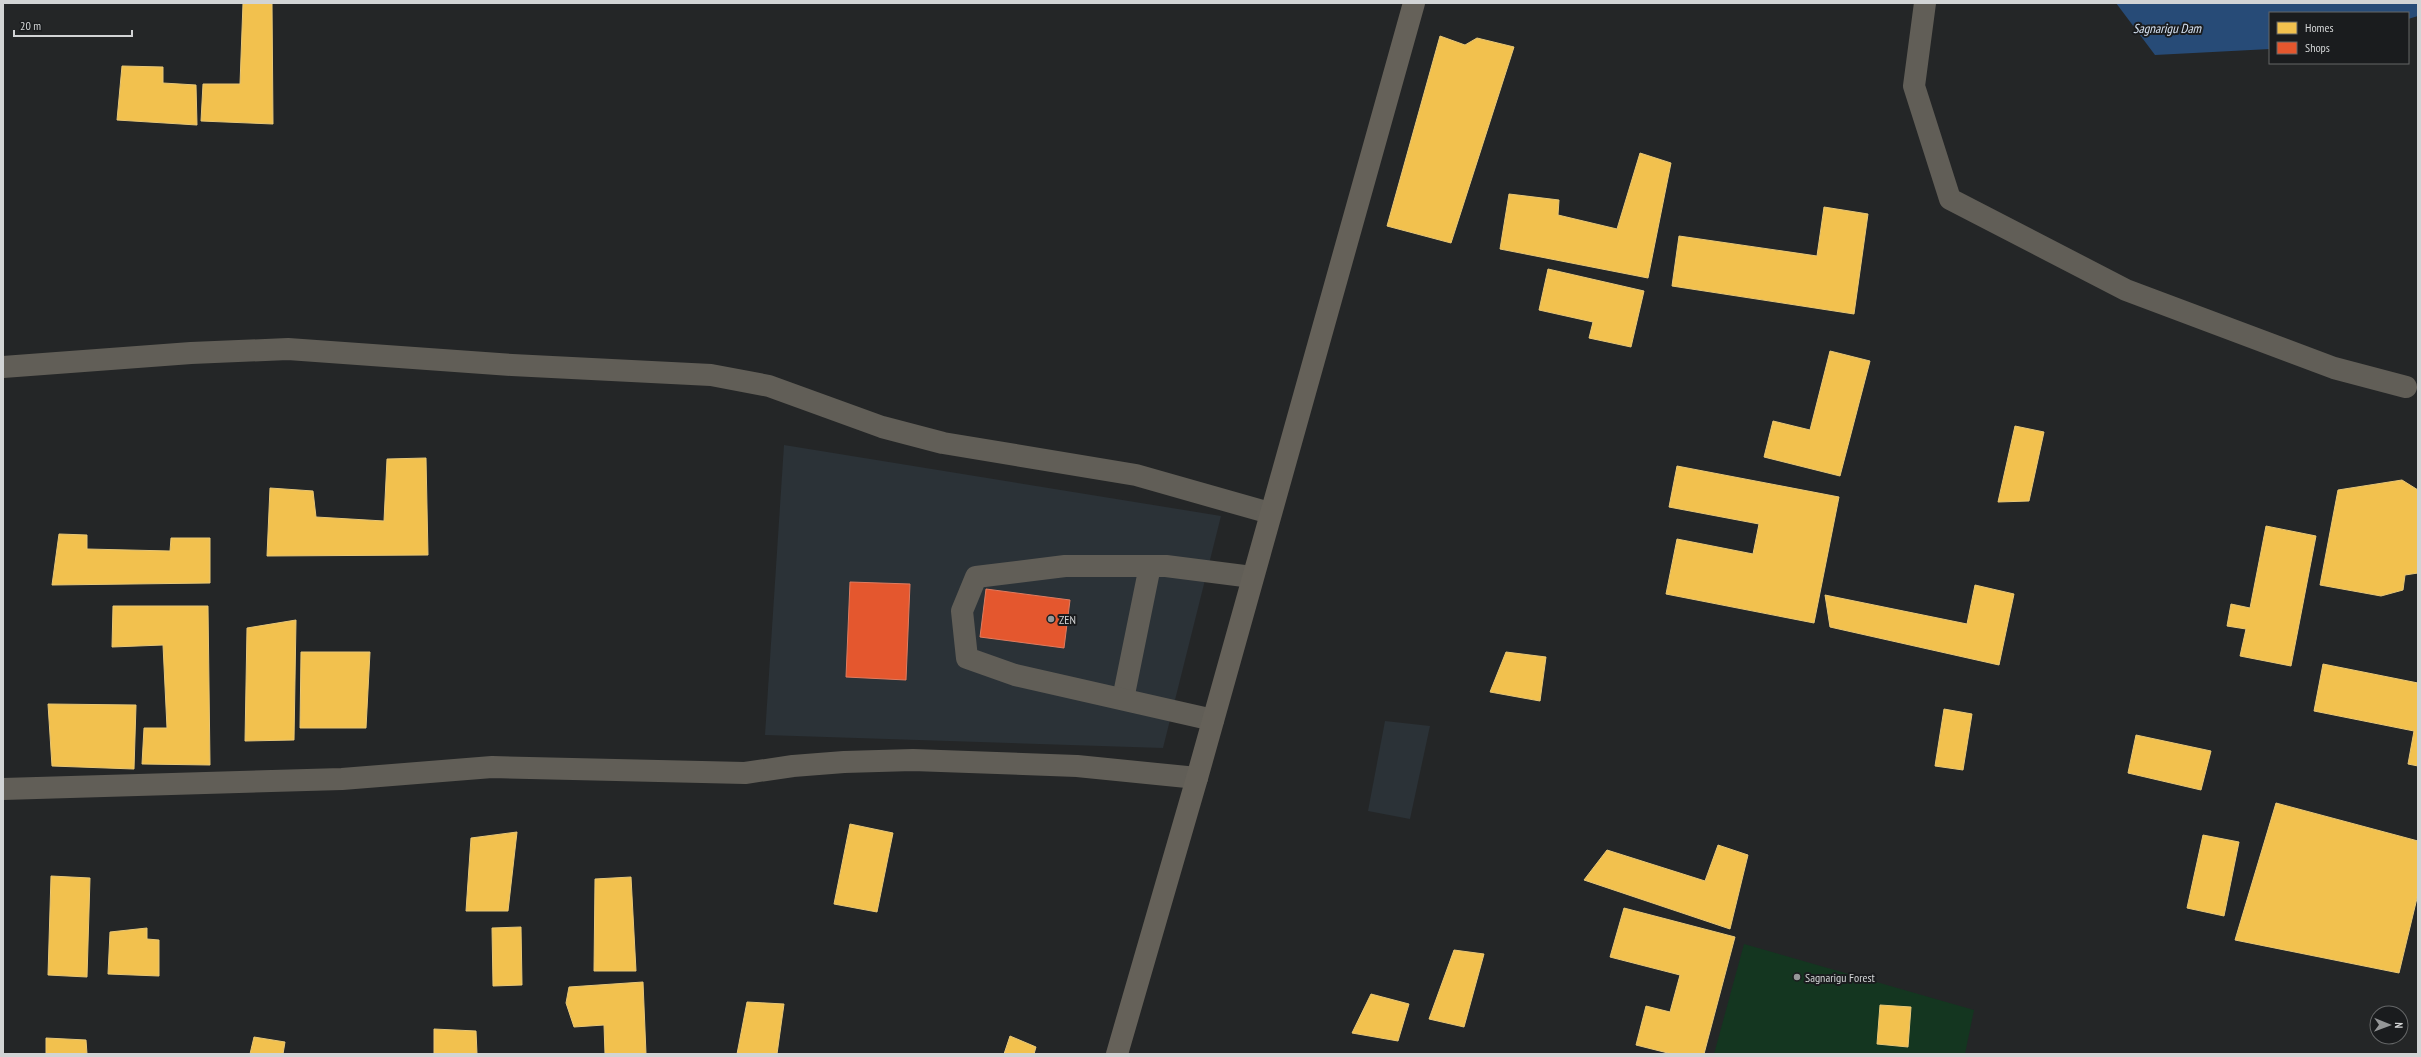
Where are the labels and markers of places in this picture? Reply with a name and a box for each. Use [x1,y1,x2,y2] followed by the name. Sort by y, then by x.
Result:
[1059,612,1076,627] place label: ZEN
[1046,614,1056,624] marker: ZEN
[1805,970,1875,985] place label: Sagnarigu Forest
[1792,972,1802,982] marker: Sagnarigu Forest

